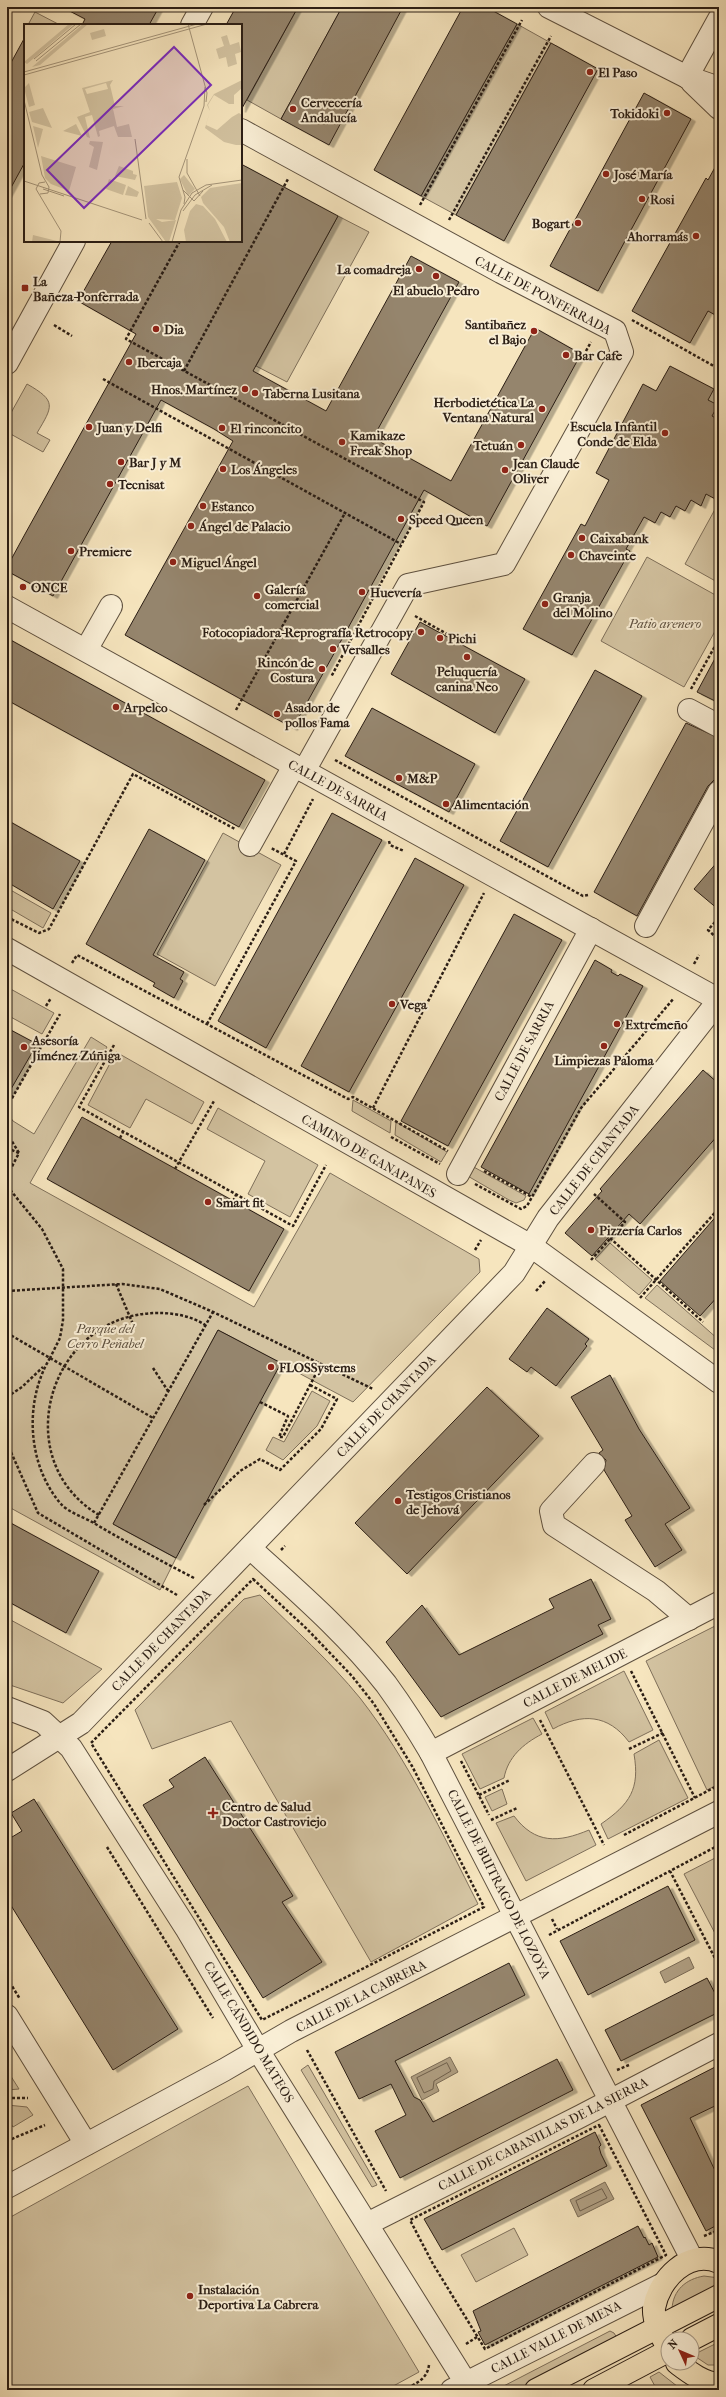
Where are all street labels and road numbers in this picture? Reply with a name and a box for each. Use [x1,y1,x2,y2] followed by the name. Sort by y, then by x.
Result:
[472,253,614,338] street label: CALLE DE PONFERRADA
[286,756,391,824] street label: CALLE DE SARRIA
[491,998,557,1104] street label: CALLE DE SARRIA
[546,1101,642,1218] street label: CALLE DE CHANTADA
[299,1111,439,1201] street label: CAMINO DE GANAPANES
[333,1351,439,1460] street label: CALLE DE CHANTADA
[108,1585,214,1694] street label: CALLE DE CHANTADA
[521,1645,629,1711] street label: CALLE DE MELIDE
[445,1787,554,1982] street label: CALLE DE BUITRAGO DE LOZOYA
[293,1956,429,2035] street label: CALLE DE LA CABRERA
[201,1959,297,2106] street label: CALLE CÁNDIDO MATEOS
[436,2074,651,2194] street label: CALLE DE CABANILLAS DE LA SIERRA
[488,2297,624,2376] street label: CALLE VALLE DE MENA

